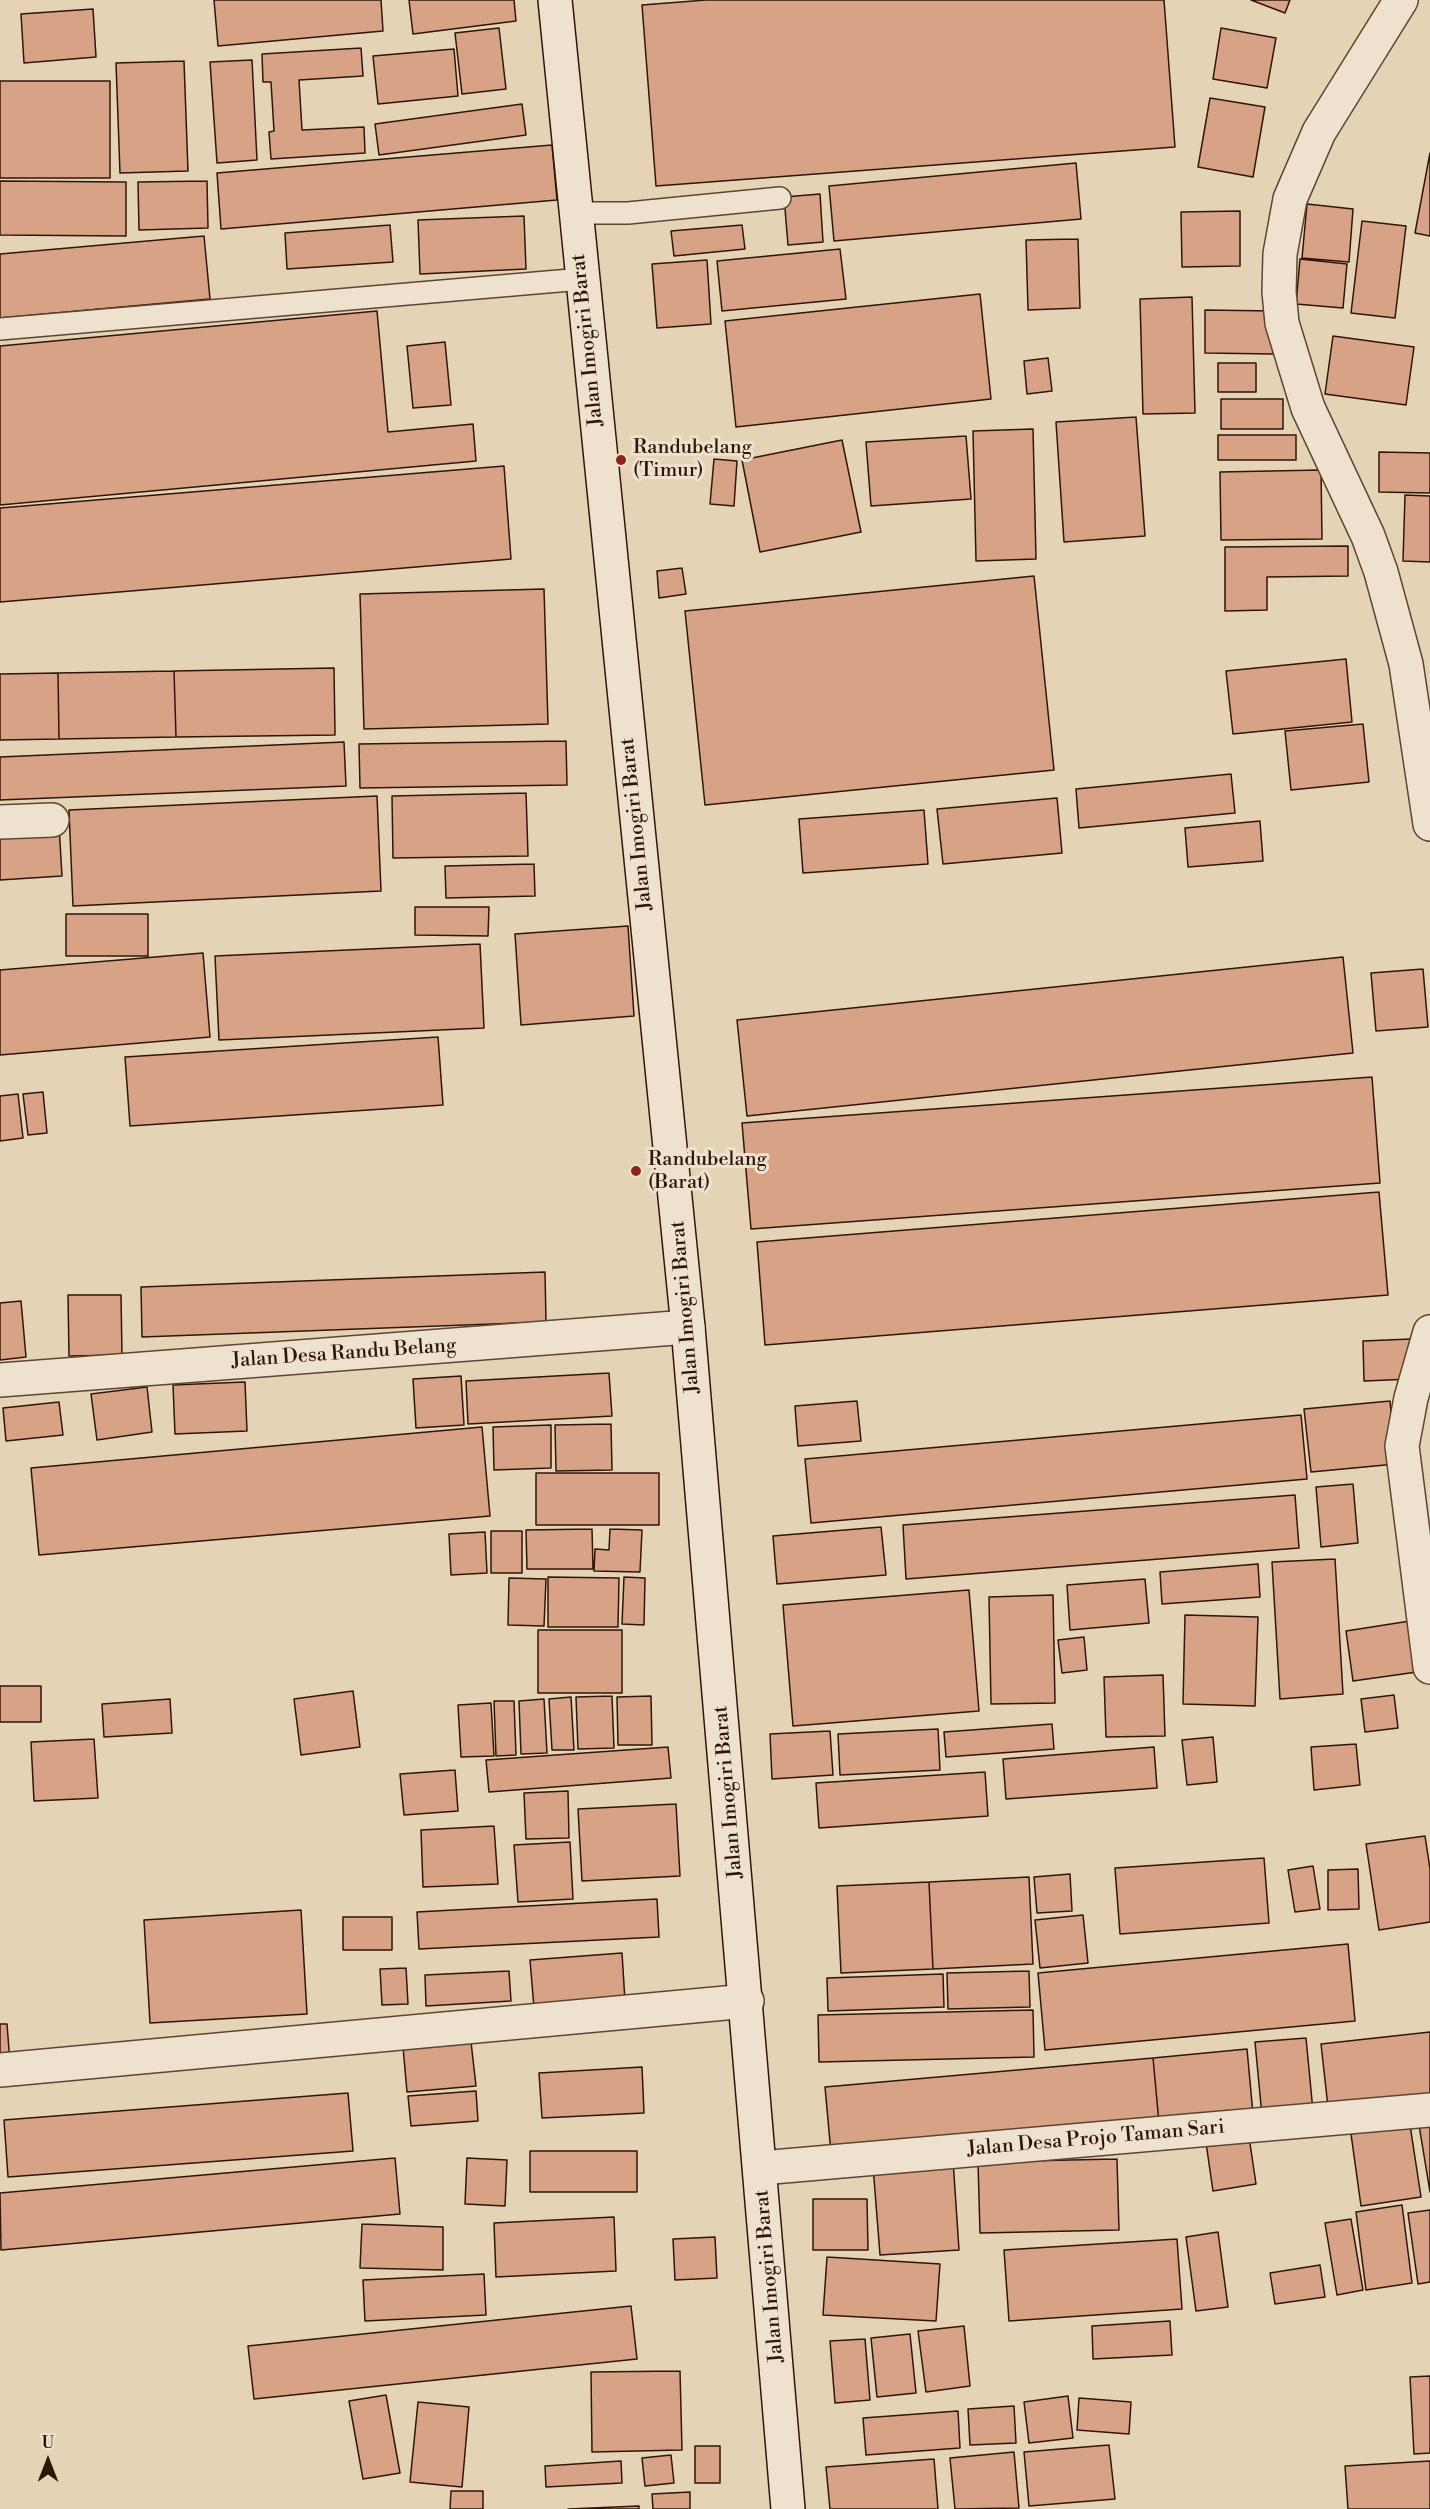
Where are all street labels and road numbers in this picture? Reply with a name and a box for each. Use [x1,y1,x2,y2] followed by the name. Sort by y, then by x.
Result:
[567,252,609,428] street label: Jalan Imogiri Barat
[616,736,658,912] street label: Jalan Imogiri Barat
[666,1219,706,1395] street label: Jalan Imogiri Barat
[231,1334,457,1374] street label: Jalan Desa Randu Belang
[709,1704,749,1880] street label: Jalan Imogiri Barat
[966,2116,1226,2162] street label: Jalan Desa Projo Taman Sari
[750,2188,790,2364] street label: Jalan Imogiri Barat

